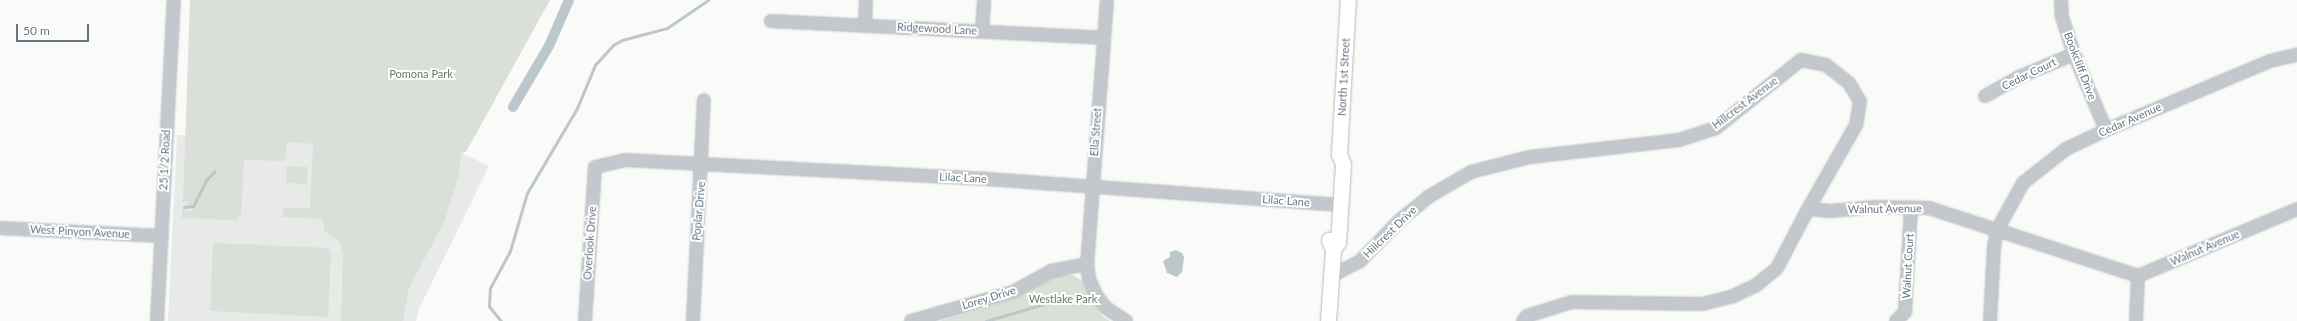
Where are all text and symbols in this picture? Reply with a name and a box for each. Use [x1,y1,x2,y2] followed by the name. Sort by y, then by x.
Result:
[18,16,91,42] scale bar
[897,20,977,38] street label: Ridgewood Lane
[23,23,50,38] text: 50 m
[2061,30,2099,102] street label: Bookcliff Drive
[1335,38,1353,116] street label: North 1st Street
[2000,55,2058,93] street label: Cedar Court
[389,67,453,81] park label: Pomona Park
[1710,74,1780,132] street label: Hillcrest Avenue
[2096,100,2164,140] street label: Cedar Avenue
[1088,107,1104,157] street label: Ella Street
[157,129,173,191] street label: 25 1/2 Road
[939,170,987,186] street label: Lilac Lane
[690,181,708,241] street label: Poplar Drive
[1262,193,1310,209] street label: Lilac Lane
[1848,202,1922,216] street label: Walnut Avenue
[1361,203,1419,261] street label: Hillcrest Drive
[581,206,599,280] street label: Overlook Drive
[30,223,130,241] street label: West Pinyon Avenue
[2168,227,2242,269] street label: Walnut Avenue
[1900,233,1916,299] street label: Walnut Court
[960,284,1018,312] street label: Lorey Drive
[1029,292,1097,306] park label: Westlake Park

